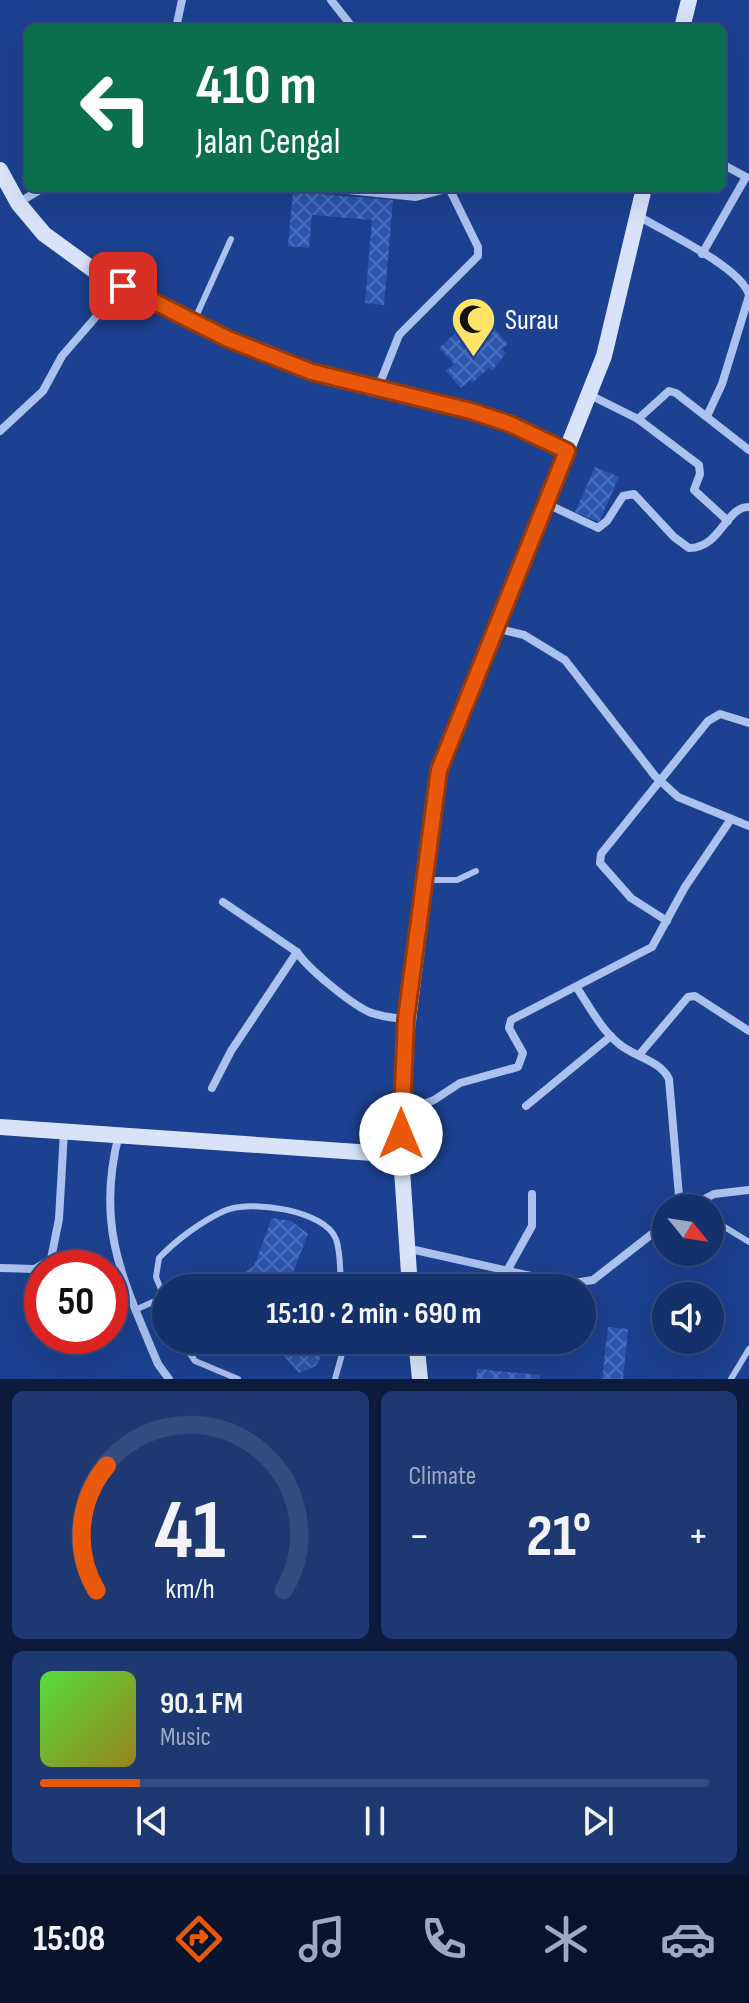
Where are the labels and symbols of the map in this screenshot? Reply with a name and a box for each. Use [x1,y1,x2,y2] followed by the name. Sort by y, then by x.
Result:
[89,252,157,320] pin
[450,295,498,358] mosque icon: Surau
[505,304,559,337] place label: Surau
[359,1092,443,1176] position arrow
[652,1194,724,1266] north arrow
[24,1250,128,1354] speed limit sign: 50

